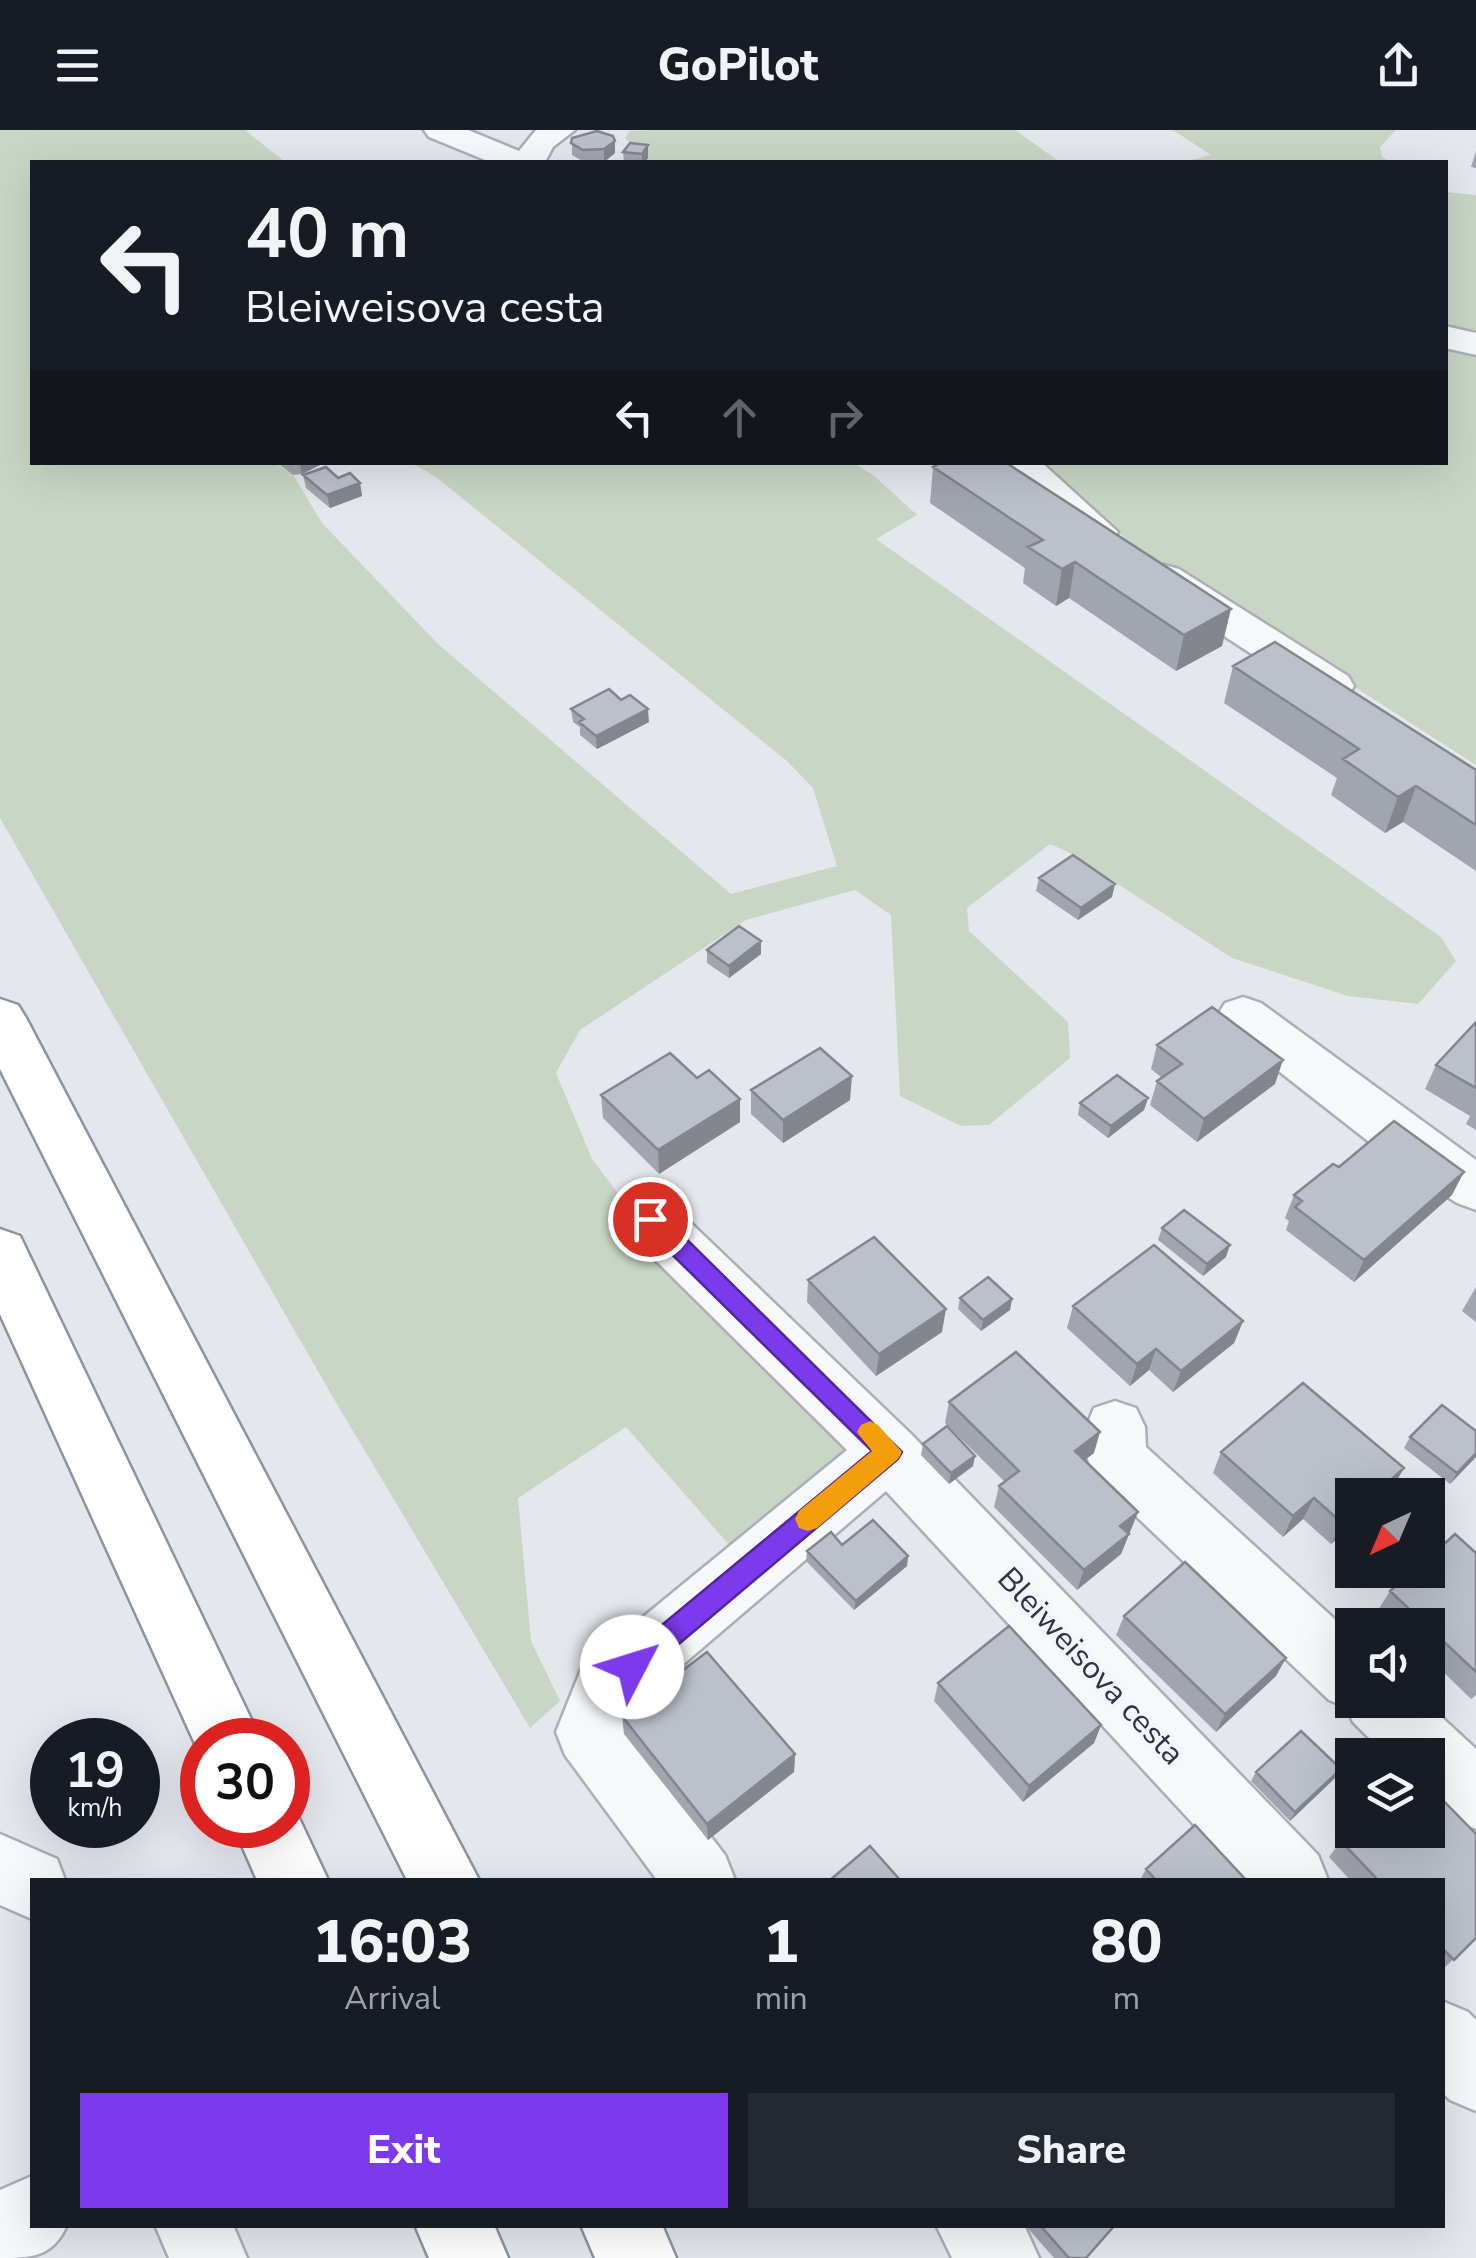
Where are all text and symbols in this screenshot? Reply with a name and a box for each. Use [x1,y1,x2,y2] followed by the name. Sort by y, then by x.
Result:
[657,35,819,96] text: GoPilot
[50,38,105,93] icon: menu
[1371,38,1426,93] icon: share
[245,186,409,282] text: 40 m
[80,200,210,330] icon: left
[245,277,605,338] text: Bleiweisova cesta
[607,390,662,445] icon: left
[712,390,767,445] icon: ahead
[817,390,872,445] icon: right
[608,1177,693,1262] pin
[623,1192,678,1247] icon: arrive
[1335,1478,1445,1588] north arrow
[1335,1478,1445,1848] map controls
[988,1558,1194,1774] street label: Bleiweisova cesta
[1335,1608,1445,1718] button: sound
[580,1615,684,1719] position arrow
[180,1718,310,1848] speed limit sign: 30
[65,1736,125,1805] text: 19
[1335,1738,1445,1848] button: layers
[67,1791,123,1825] text: km/h
[313,1901,472,1983] text: 16:03
[763,1901,799,1983] text: 1
[1090,1901,1162,1983] text: 80
[344,1977,441,2020] text: Arrival
[755,1977,808,2020] text: min
[1113,1977,1140,2020] text: m
[80,2093,728,2208] button: Exit
[748,2093,1395,2208] button: Share

